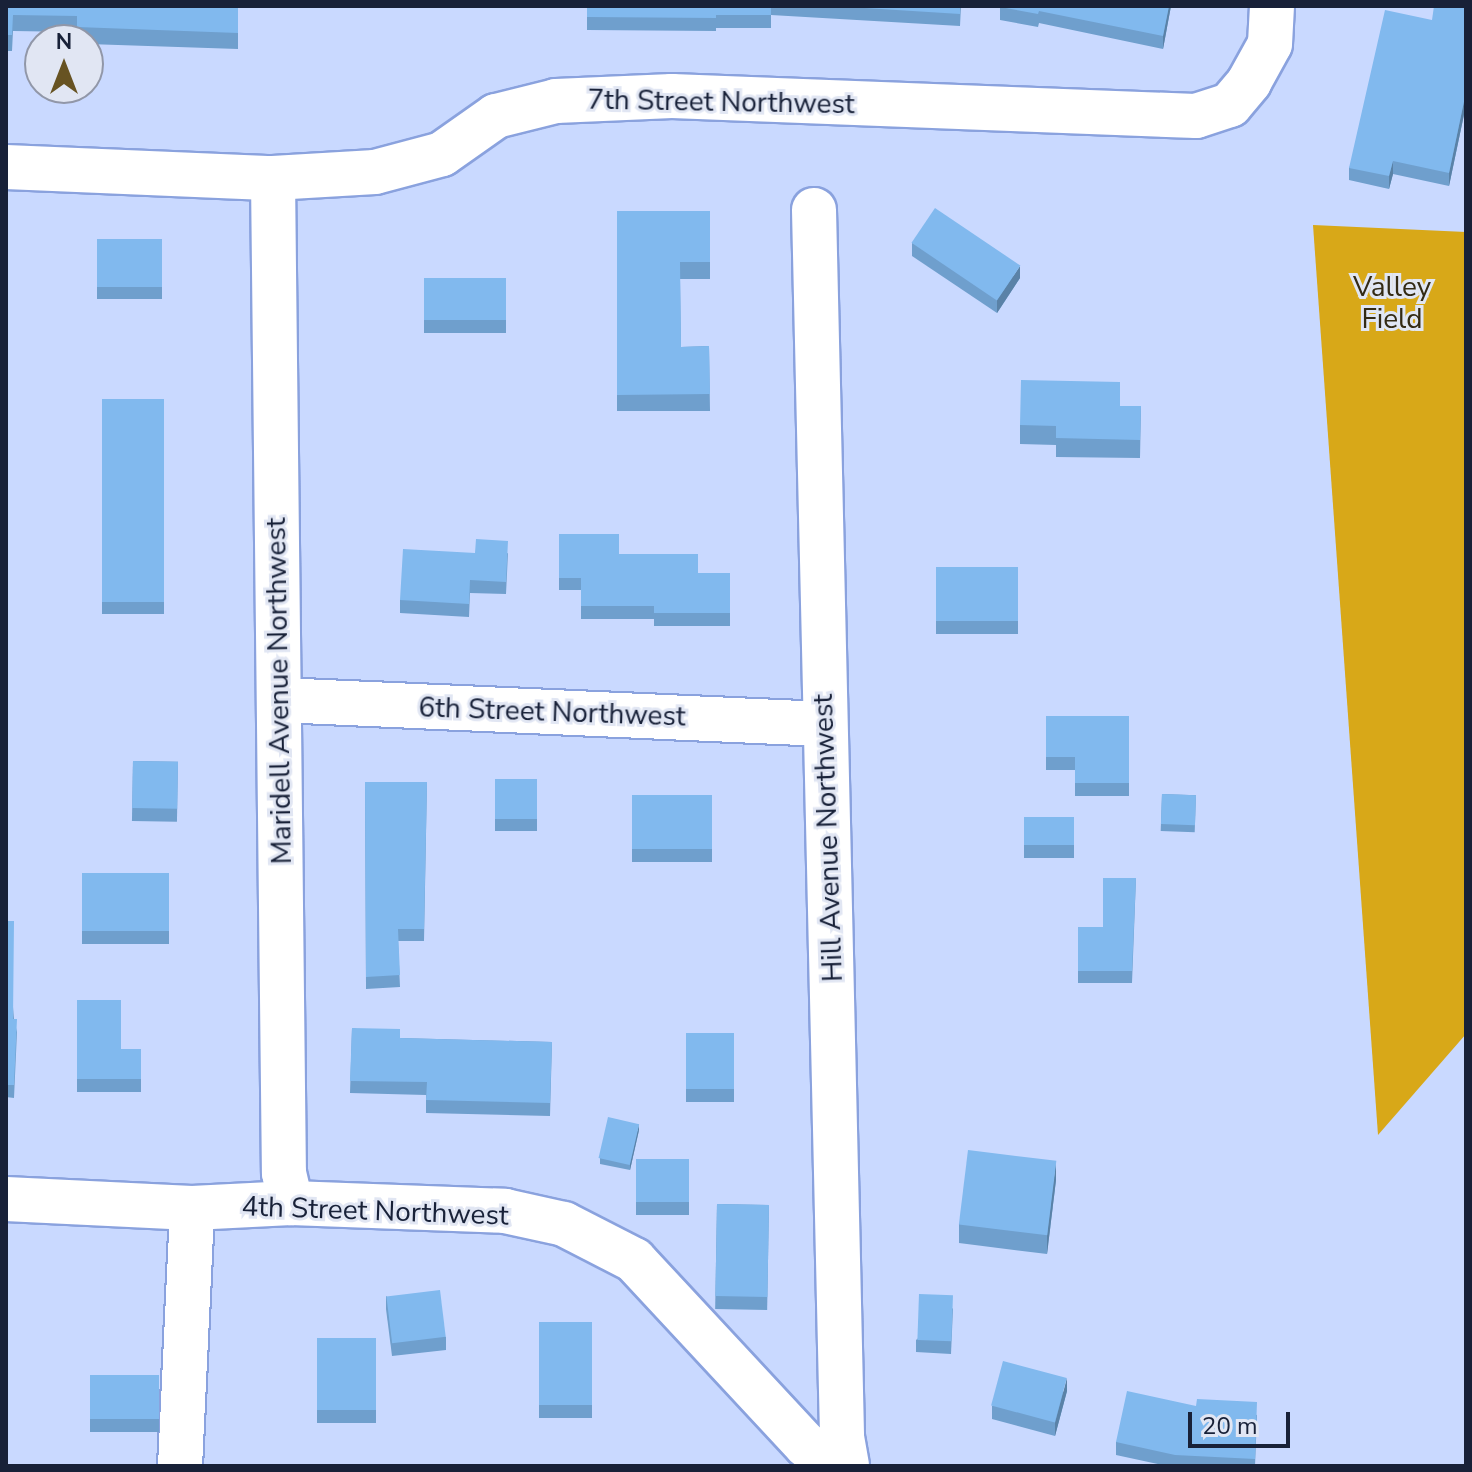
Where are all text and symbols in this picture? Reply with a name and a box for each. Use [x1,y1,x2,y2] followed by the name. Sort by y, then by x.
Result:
[24,24,104,104] north arrow
[56,27,72,57] text: N
[587,83,855,121] street label: 7th Street Northwest
[1353,270,1431,336] park label: Valley Field
[259,517,299,865] street label: Maridell Avenue Northwest
[418,691,686,733] street label: 6th Street Northwest
[806,693,850,983] street label: Hill Avenue Northwest
[241,1190,509,1232] street label: 4th Street Northwest
[1192,1396,1294,1446] scale bar
[1202,1410,1258,1442] text: 20 m

